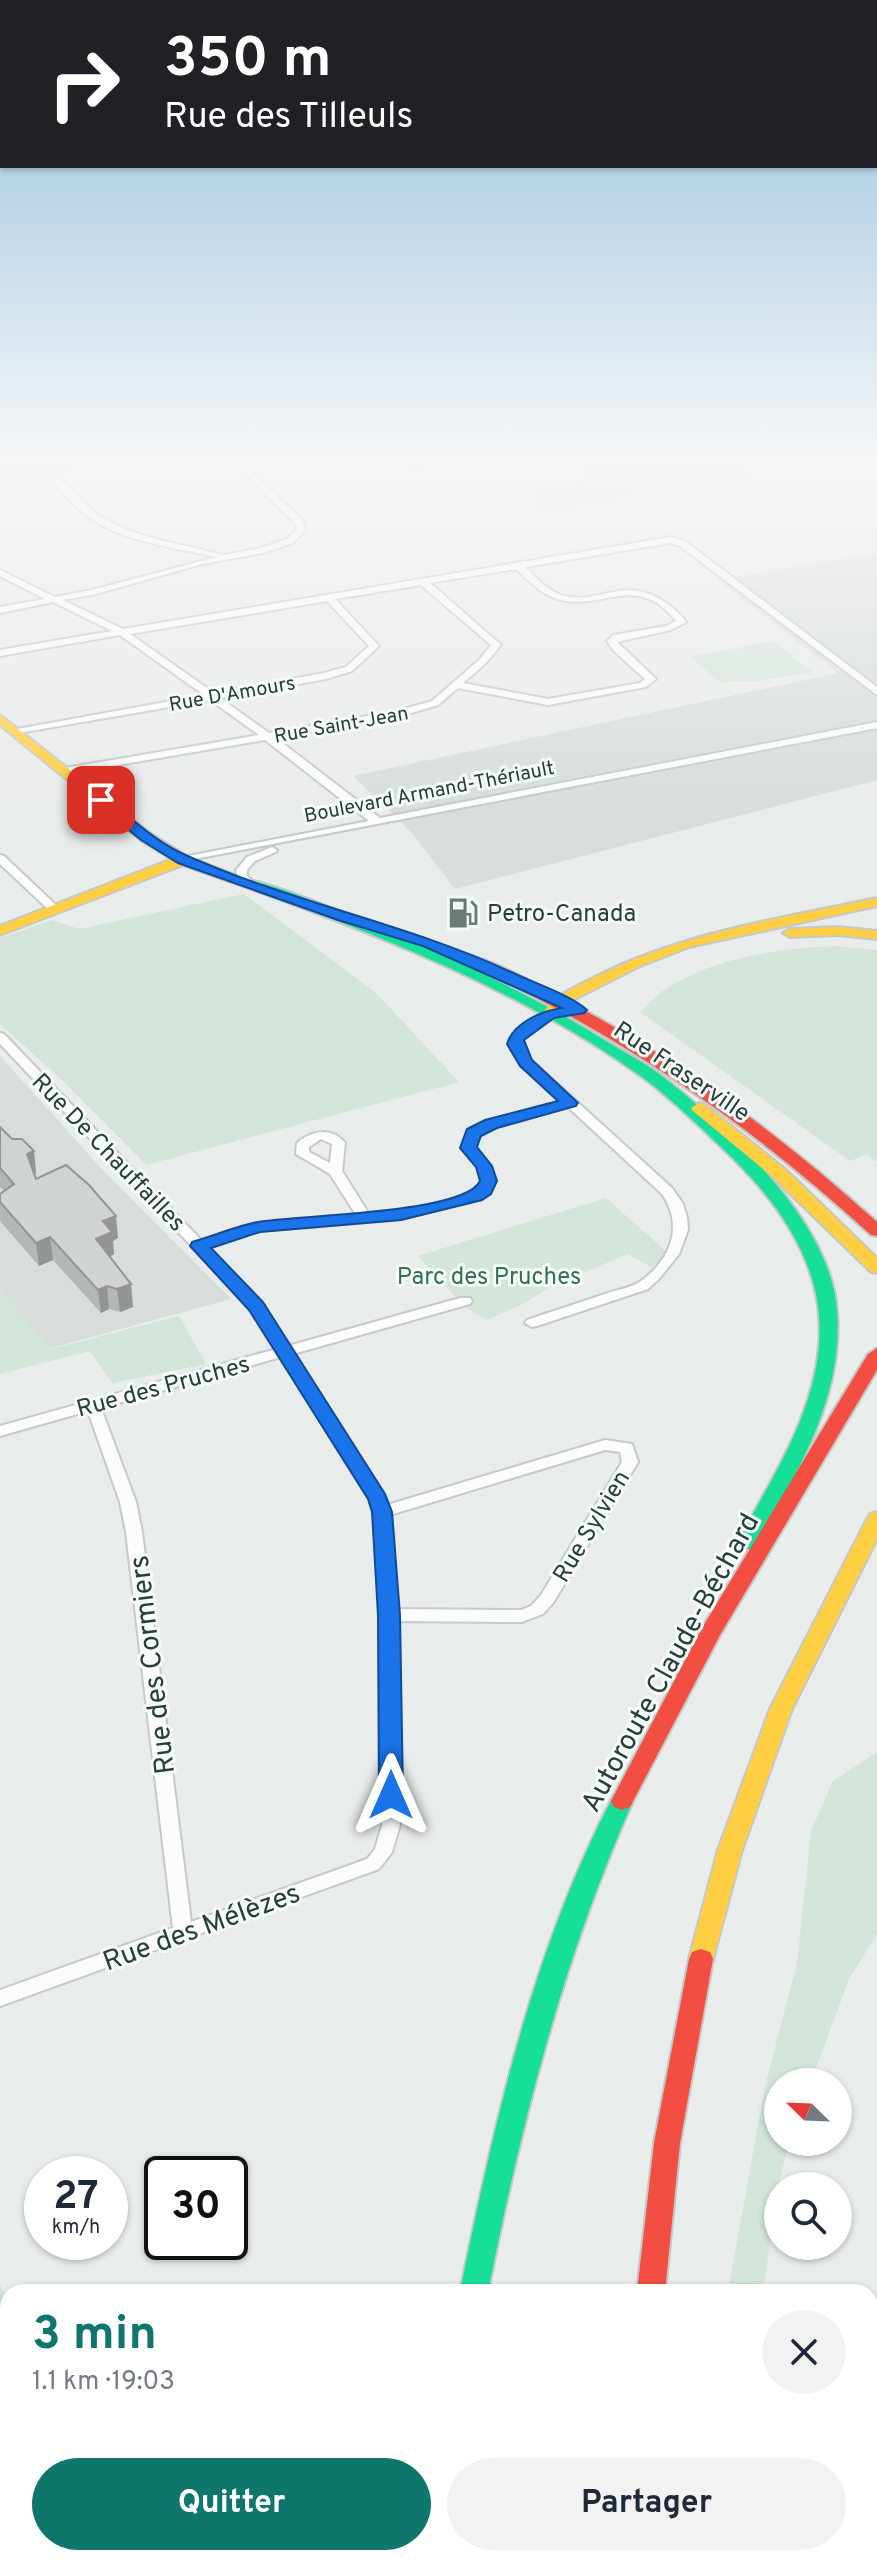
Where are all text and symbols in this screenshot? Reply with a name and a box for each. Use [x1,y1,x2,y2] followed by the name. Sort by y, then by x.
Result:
[164,26,332,96] text: 350 m
[32,32,136,136] icon: right
[164,95,413,141] text: Rue des Tilleuls
[167,671,298,719] street label: Rue D'Amours
[272,701,411,751] street label: Rue Saint-Jean
[302,756,557,830] street label: Boulevard Armand-Thériault
[67,766,135,834] pin
[79,778,123,822] icon: arrive
[446,896,480,930] fuel station icon: Petro-Canada
[487,900,636,930] place label: Petro-Canada
[607,1016,755,1129] street label: Rue Fraserville
[24,1068,191,1239] street label: Rue De Chauffailles
[397,1263,581,1293] park label: Parc des Pruches
[74,1350,253,1425] street label: Rue des Pruches
[548,1466,638,1589] street label: Rue Sylvien
[574,1508,769,1819] street label: Autoroute Claude-Béchard
[123,1553,185,1776] street label: Rue des Cormiers
[349,1753,433,1837] position arrow
[98,1876,306,1981] street label: Rue des Mélèzes
[764,2068,852,2156] north arrow
[764,2068,852,2260] map controls
[144,2156,248,2260] speed limit sign: 30
[764,2172,852,2260] button: search
[53,2173,99,2223] text: 27
[52,2215,100,2241] text: km/h
[32,2306,157,2366] text: 3 min
[762,2310,846,2394] button: close
[32,2366,175,2399] text: 1.1 km · 19:03
[32,2458,431,2550] button: Quitter
[447,2458,846,2550] button: Partager

